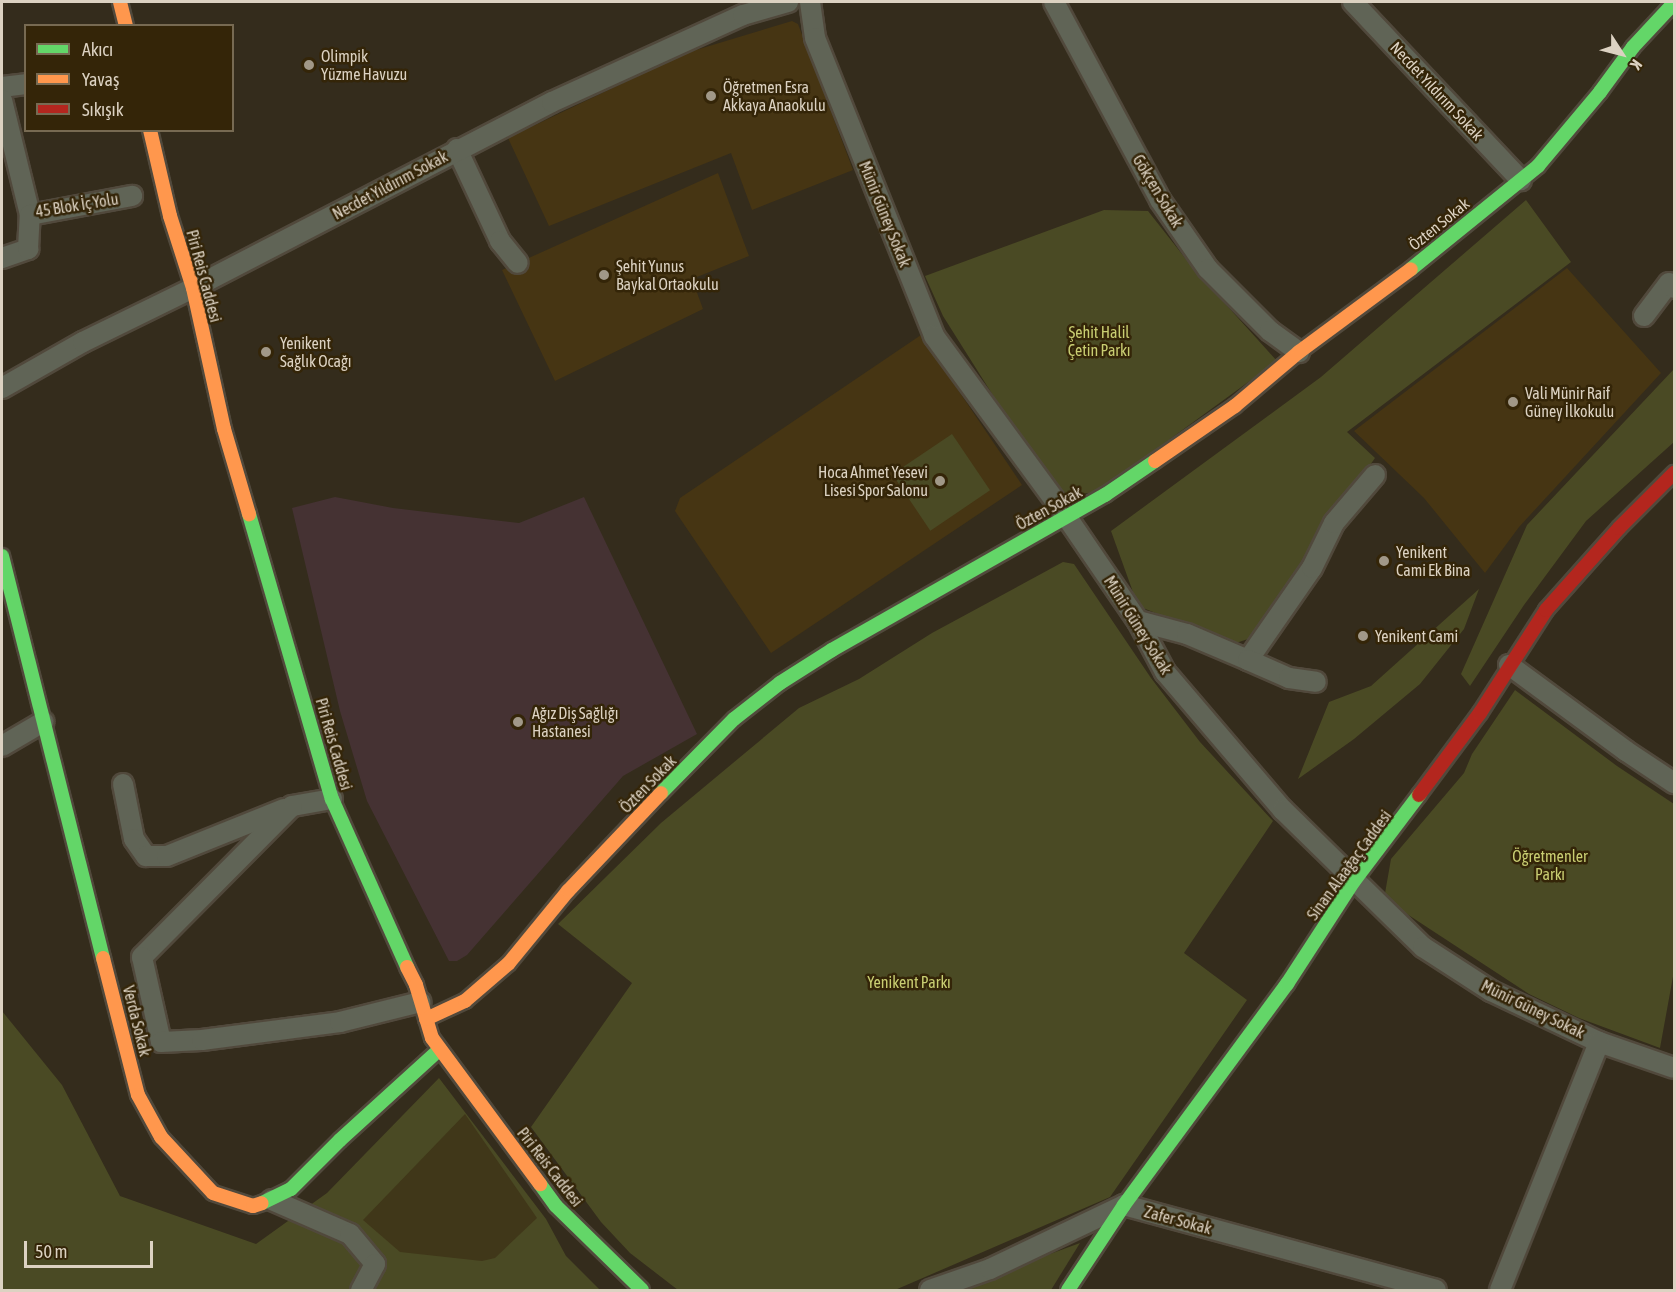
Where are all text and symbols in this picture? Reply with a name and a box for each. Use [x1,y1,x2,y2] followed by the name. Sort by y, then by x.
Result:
[24,24,234,132] legend
[1592,24,1652,84] north arrow
[1386,38,1488,144] street label: Necdet Yıldırım Sokak
[82,39,113,60] text: Akıcı
[321,46,407,84] place label: Olimpik Yüzme Havuzu
[1627,56,1646,73] text: K
[302,58,316,72] marker: Olimpik Yüzme Havuzu
[82,69,119,90] text: Yavaş
[723,77,826,115] place label: Öğretmen Esra Akkaya Anaokulu
[704,89,718,103] marker: Öğretmen Esra Akkaya Anaokulu
[82,99,124,120] text: Sıkışık
[329,147,451,223] street label: Necdet Yıldırım Sokak
[1129,151,1187,231] street label: Gökçen Sokak
[855,158,915,270] street label: Münir Güney Sokak
[34,189,120,221] street label: 45 Blok İç Yolu
[1405,194,1473,254] street label: Özten Sokak
[182,228,226,324] street label: Piri Reis Caddesi
[616,256,719,294] place label: Şehit Yunus Baykal Ortaokulu
[597,268,611,282] marker: Şehit Yunus Baykal Ortaokulu
[1068,322,1130,360] park label: Şehit Halil Çetin Parkı
[280,333,351,371] place label: Yenikent Sağlık Ocağı
[257,343,275,361] marker: Yenikent Sağlık Ocağı
[1525,383,1614,421] place label: Vali Münir Raif Güney İlkokulu
[1506,395,1520,409] marker: Vali Münir Raif Güney İlkokulu
[818,462,928,500] place label: Hoca Ahmet Yesevi Lisesi Spor Salonu
[933,474,947,488] marker: Hoca Ahmet Yesevi Lisesi Spor Salonu
[1013,482,1085,534] street label: Özten Sokak
[1396,542,1471,580] place label: Yenikent Cami Ek Bina
[1377,554,1391,568] marker: Yenikent Cami Ek Bina
[1100,572,1176,678] street label: Münir Güney Sokak
[1375,626,1458,646] place label: Yenikent Cami
[1356,629,1370,643] marker: Yenikent Cami
[312,696,356,792] street label: Piri Reis Caddesi
[532,703,618,741] place label: Ağız Diş Sağlığı Hastanesi
[509,713,527,731] marker: Ağız Diş Sağlığı Hastanesi
[616,751,680,817] street label: Özten Sokak
[1303,806,1395,924] street label: Sinan Alaağaç Caddesi
[1512,846,1588,884] park label: Öğretmenler Parkı
[867,972,951,992] park label: Yenikent Parkı
[1478,976,1588,1042] street label: Münir Güney Sokak
[119,984,155,1058] street label: Verda Sokak
[513,1124,587,1210] street label: Piri Reis Caddesi
[1142,1202,1214,1238] street label: Zafer Sokak
[27,1229,156,1267] scale bar
[35,1241,67,1262] text: 50 m

